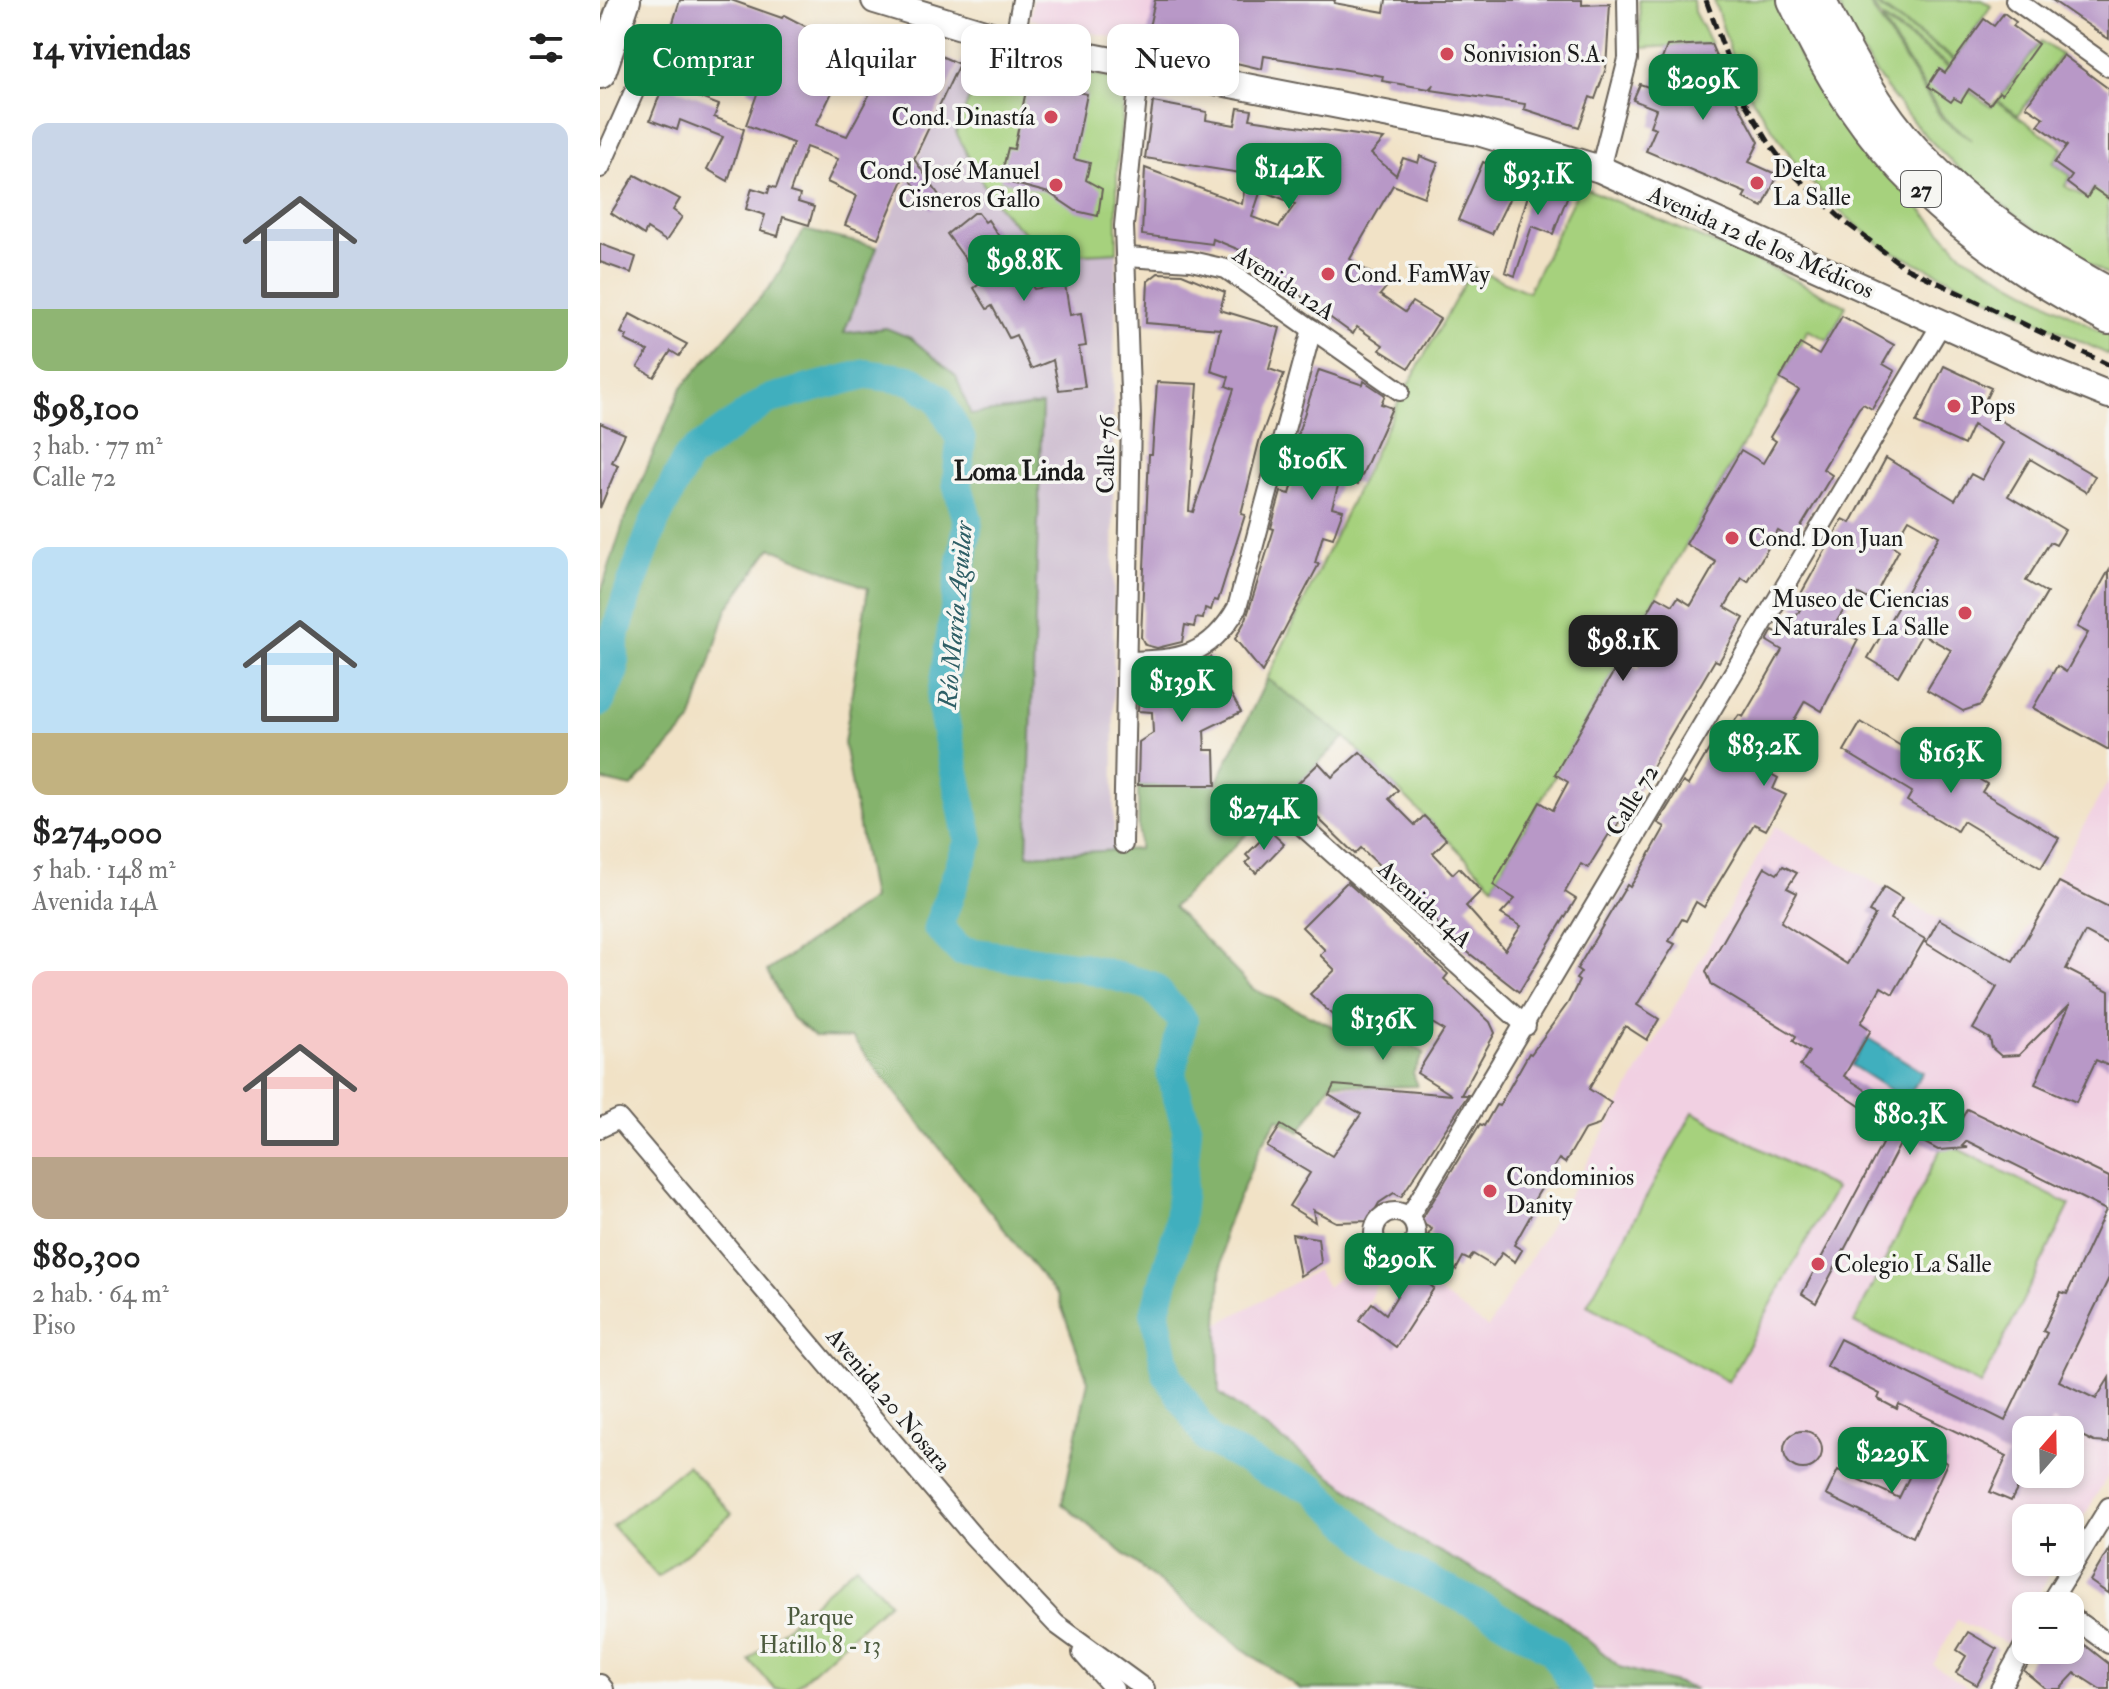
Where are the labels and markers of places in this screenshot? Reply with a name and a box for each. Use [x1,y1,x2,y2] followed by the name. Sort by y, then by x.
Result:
[1463,39,1605,70] place label: Sonivision S.A.
[1438,45,1456,63] marker: Sonivision S.A.
[1647,54,1759,122] pin: $209K
[892,102,1036,133] place label: Cond. Dinastía
[1042,108,1060,126] marker: Cond. Dinastía
[1233,143,1345,211] pin: $142K
[1473,149,1603,217] pin: $93.1K
[1773,154,1851,213] place label: Delta La Salle
[859,156,1040,215] place label: Cond. José Manuel Cisneros Gallo
[1748,174,1766,192] marker: Delta La Salle
[1047,176,1065,194] marker: Cond. José Manuel Cisneros Gallo
[959,235,1089,303] pin: $98.8K
[1344,259,1490,290] place label: Cond. FamWay
[1319,265,1337,283] marker: Cond. FamWay
[1970,391,2015,422] place label: Pops
[1945,397,1963,415] marker: Pops
[1256,434,1368,502] pin: $106K
[1748,523,1903,554] place label: Cond. Don Juan
[1723,529,1741,547] marker: Cond. Don Juan
[1772,584,1949,643] place label: Museo de Ciencias Naturales La Salle
[1956,604,1974,622] marker: Museo de Ciencias Naturales La Salle
[1558,615,1688,683] pin: $98.1K
[1126,656,1238,724] pin: $139K
[1699,720,1829,788] pin: $83.2K
[1895,727,2007,795] pin: $163K
[1208,784,1320,852] pin: $274K
[1327,994,1439,1062] pin: $136K
[1845,1089,1975,1157] pin: $80.3K
[1506,1162,1634,1221] place label: Condominios Danity
[1481,1182,1499,1200] marker: Condominios Danity
[1343,1233,1455,1301] pin: $290K
[1834,1249,1992,1280] place label: Colegio La Salle
[1809,1255,1827,1273] marker: Colegio La Salle
[1836,1427,1948,1495] pin: $229K

